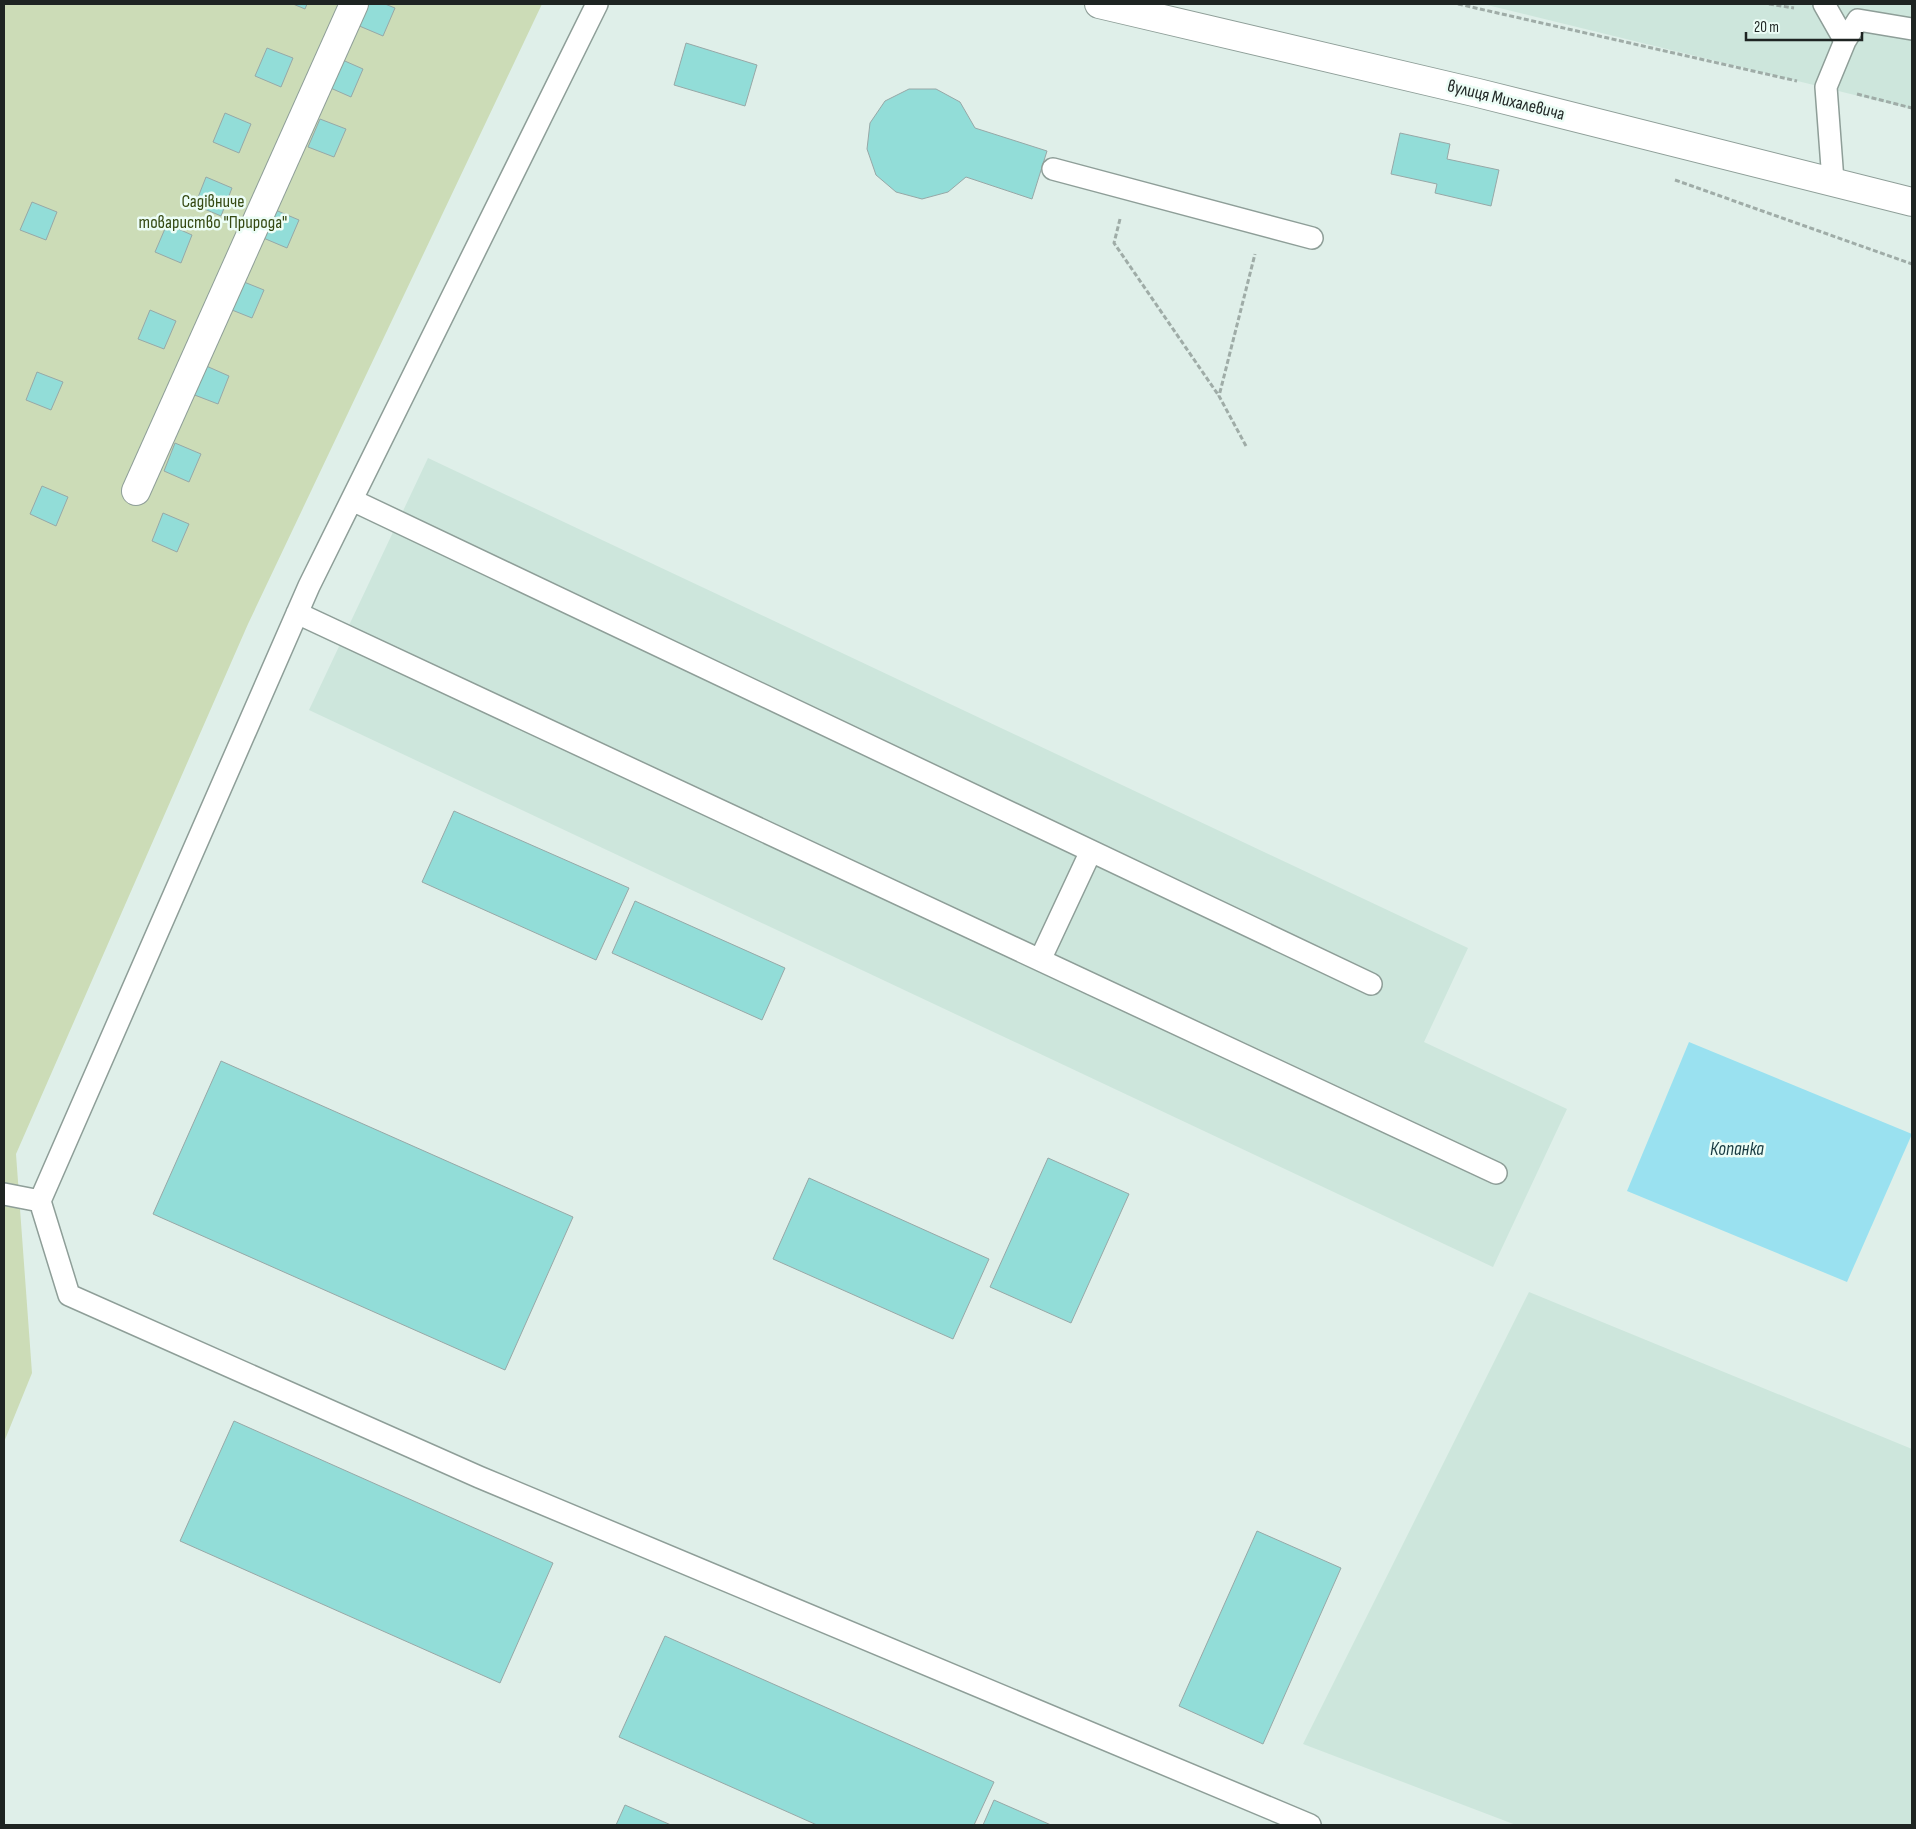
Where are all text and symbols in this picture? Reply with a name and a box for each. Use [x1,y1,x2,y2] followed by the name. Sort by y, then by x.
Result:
[1746,10,1862,42] scale bar
[1754,18,1779,37] text: 20 m
[1445,75,1567,125] street label: вулиця Михалевича
[139,191,287,233] park label: Садівниче товариство "Природа"
[1710,1138,1764,1161] water label: Копанка

